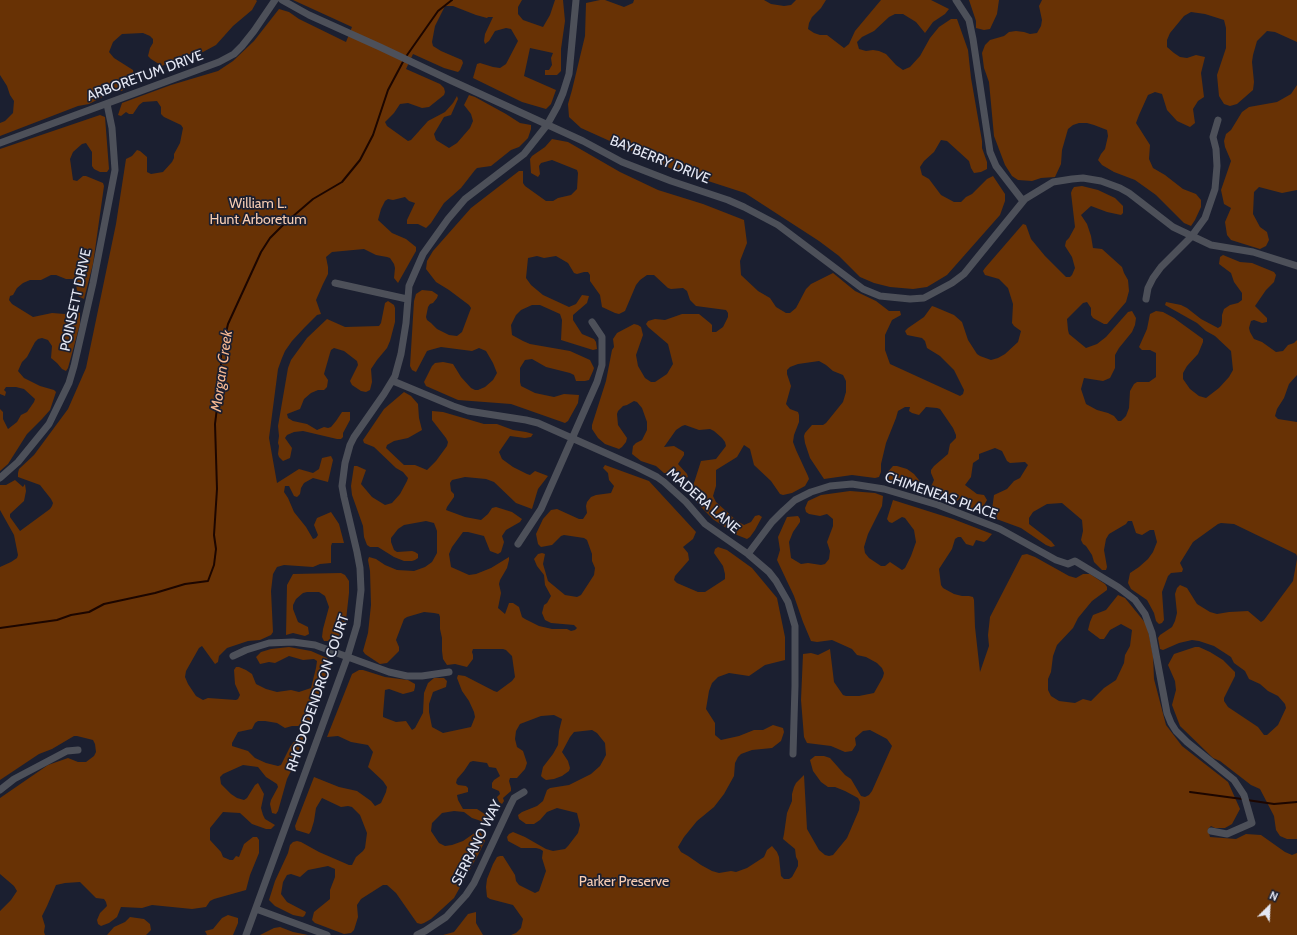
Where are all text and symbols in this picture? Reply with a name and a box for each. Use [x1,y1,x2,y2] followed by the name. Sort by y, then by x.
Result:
[84,47,206,105] street label: ARBORETUM DRIVE
[608,132,712,188] street label: BAYBERRY DRIVE
[210,196,306,228] park label: William L. Hunt Arboretum
[57,247,95,353] street label: POINSETT DRIVE
[207,329,237,413] water label: Morgan Creek
[663,465,743,537] street label: MADERA LANE
[882,469,1000,523] street label: CHIMENEAS PLACE
[283,612,353,774] street label: RHODODENDRON COURT
[448,797,506,889] street label: SERRANO WAY
[579,874,669,890] park label: Parker Preserve
[1249,887,1289,927] north arrow
[1267,888,1280,904] text: N

